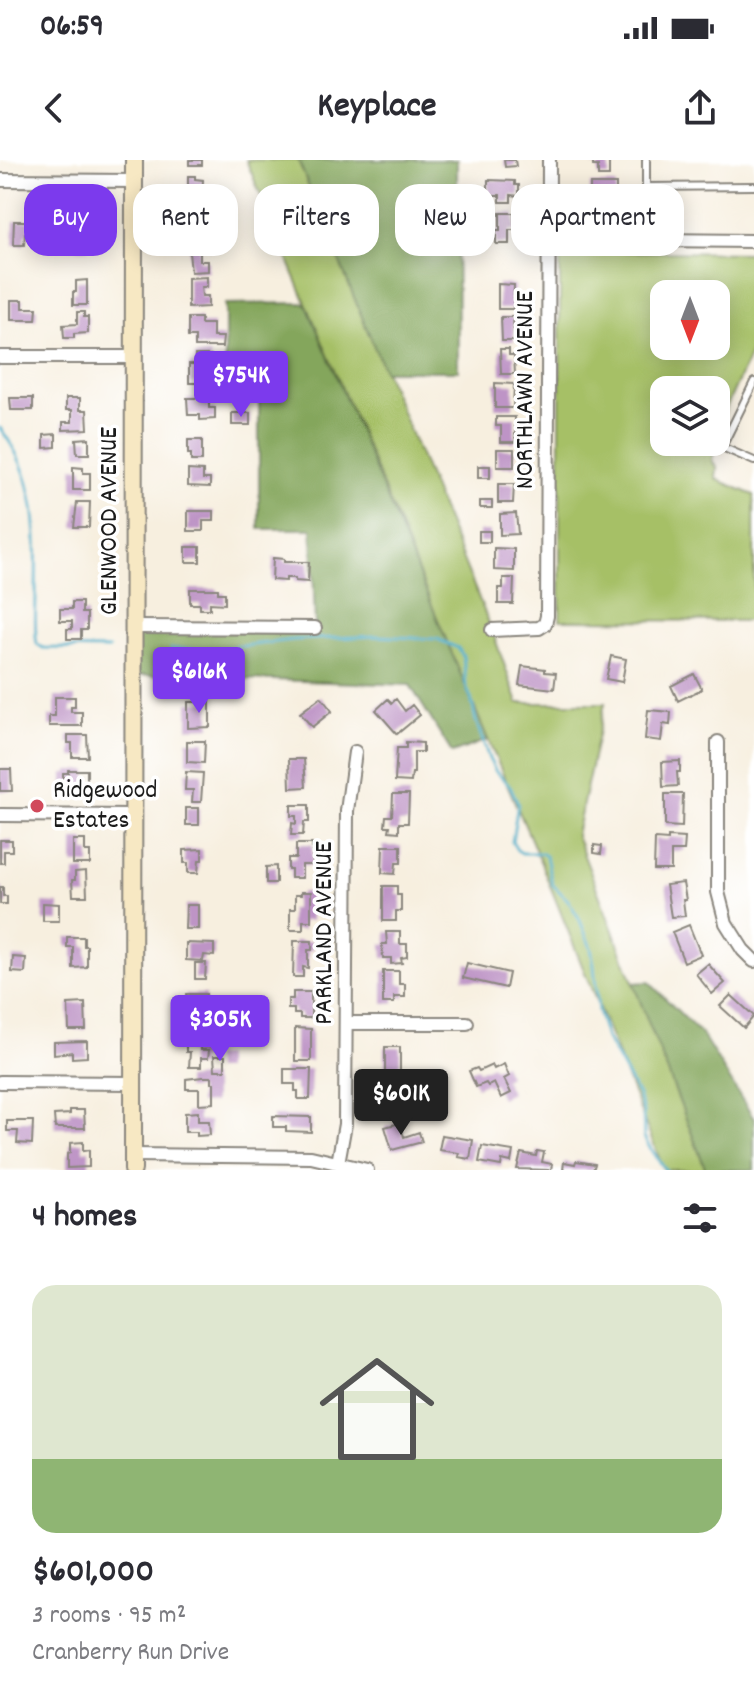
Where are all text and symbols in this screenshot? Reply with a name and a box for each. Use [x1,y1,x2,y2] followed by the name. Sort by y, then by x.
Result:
[40,7,104,50] text: 06:59
[317,82,437,134] text: Keyplace
[32,86,76,130] icon: back
[678,86,722,130] icon: share
[24,184,117,256] chip: Buy
[133,184,238,256] chip: Rent
[254,184,379,256] chip: Filters
[395,184,495,256] chip: New
[511,184,684,256] chip: Apartment
[650,280,730,360] north arrow
[650,280,730,456] map controls
[508,291,545,489] street label: NORTHLAWN AVENUE
[185,351,297,419] pin: $754K
[212,358,270,395] text: $754K
[650,376,730,456] button: layers
[92,427,129,615] street label: GLENWOOD AVENUE
[143,647,255,715] pin: $616K
[171,654,227,691] text: $616K
[53,773,158,840] place label: Ridgewood Estates
[28,797,46,815] marker: Ridgewood Estates
[307,841,344,1025] street label: PARKLAND AVENUE
[164,995,276,1063] pin: $305K
[189,1002,251,1039] text: $305K
[345,1069,457,1137] pin: $601K
[372,1076,430,1113] text: $601K
[32,1194,137,1243] text: 4 homes
[678,1196,722,1240] icon: filters
[305,1337,449,1481] icon: home
[32,1549,154,1598] text: $601,000
[32,1598,186,1635] text: 3 rooms · 95 m²
[32,1635,229,1672] text: Cranberry Run Drive

